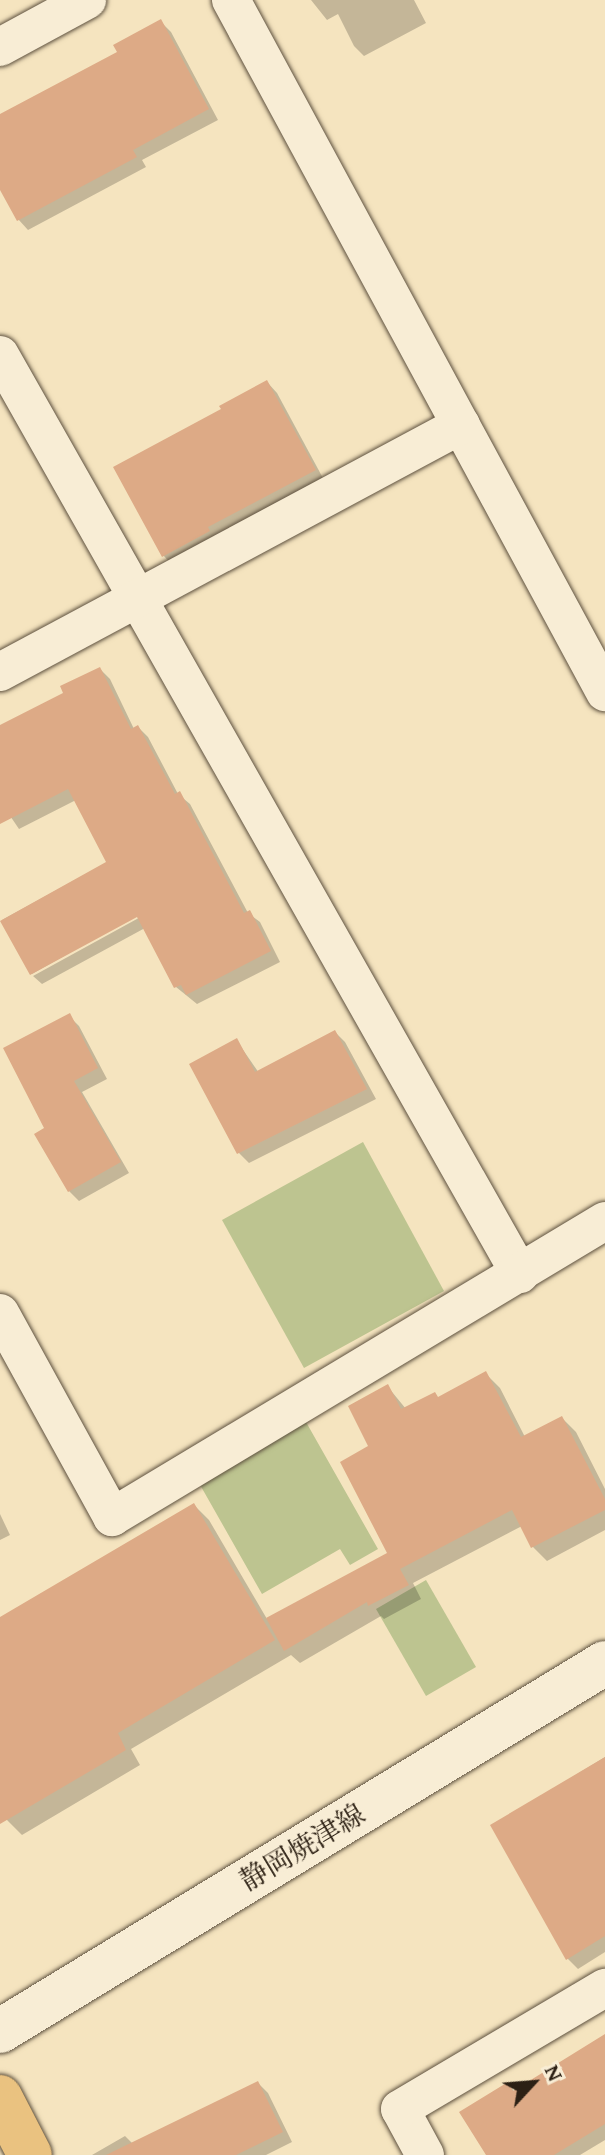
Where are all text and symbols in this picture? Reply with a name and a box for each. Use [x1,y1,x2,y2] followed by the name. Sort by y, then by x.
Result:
[233,1797,371,1897] street label: 静岡焼津線
[493,2043,573,2123] north arrow
[537,2059,572,2086] text: N

